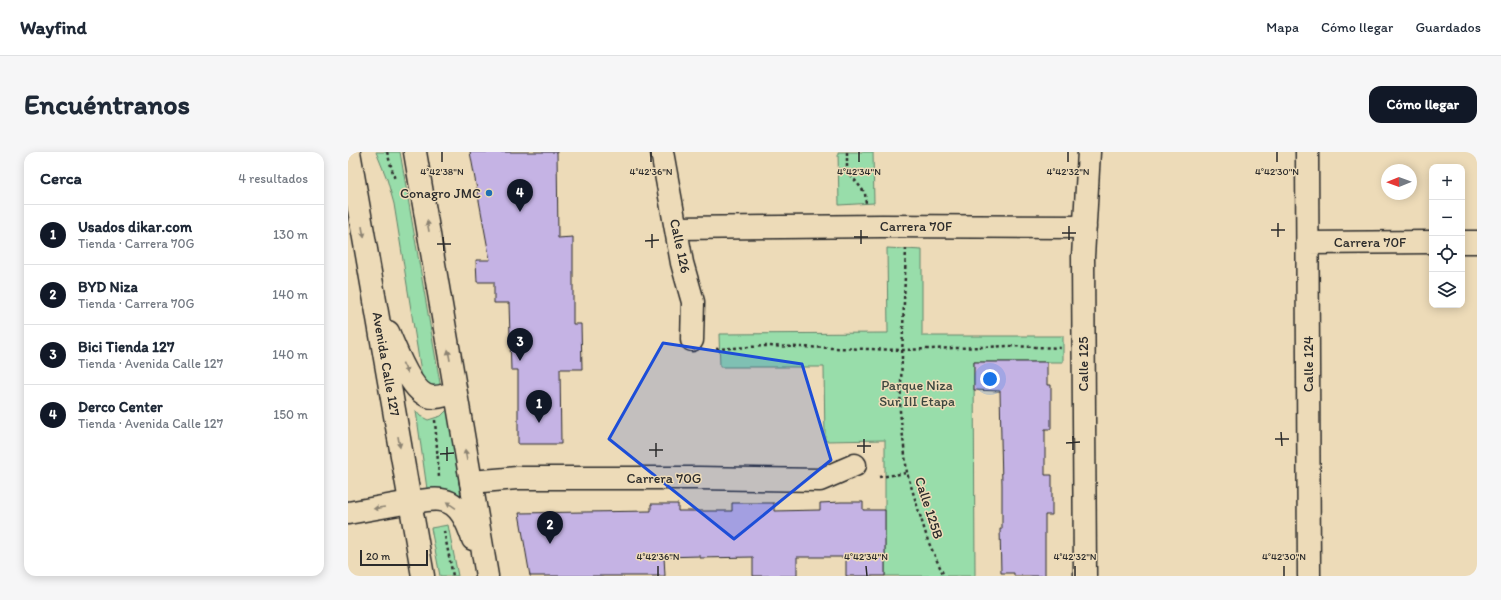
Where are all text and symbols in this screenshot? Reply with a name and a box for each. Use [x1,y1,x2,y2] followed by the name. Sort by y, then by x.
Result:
[20,16,87,39] text: Wayfind
[1266,19,1299,36] text: Mapa
[1321,19,1393,36] text: Cómo llegar
[1415,19,1481,36] text: Guardados
[1369,86,1477,123] button: Cómo llegar
[24,87,190,121] text: Encuéntranos
[1381,164,1417,200] north arrow
[1429,164,1465,308] map controls
[1429,164,1465,200] button: +
[420,165,464,178] text: 4°42'38"N
[629,165,673,178] text: 4°42'36"N
[837,165,881,178] text: 4°42'34"N
[1046,165,1090,178] text: 4°42'32"N
[1255,165,1299,178] text: 4°42'30"N
[40,168,82,188] text: Cerca
[238,171,308,186] text: 4 resultados
[507,179,533,212] pin: 4
[400,185,481,202] place label: Conagro JMC
[484,188,494,198] marker: Conagro JMC
[1429,200,1465,236] button: −
[666,217,694,275] street label: Calle 126
[78,218,192,236] text: Usados dikar.com
[880,218,953,235] street label: Carrera 70F
[425,220,431,233] one-way arrow
[360,226,366,238] one-way arrow
[50,227,56,242] text: 1
[273,227,308,242] text: 130 m
[1334,234,1407,251] street label: Carrera 70F
[78,236,194,251] text: Tienda · Carrera 70G
[1429,236,1465,272] button: locate
[1429,272,1465,308] button: layers
[78,278,138,296] text: BYD Niza
[50,287,56,302] text: 2
[272,287,308,302] text: 140 m
[78,296,194,311] text: Tienda · Carrera 70G
[368,310,404,418] street label: Avenida Calle 127
[507,328,533,361] pin: 3
[1300,335,1317,392] street label: Calle 124
[1075,336,1092,392] street label: Calle 125
[78,338,174,356] text: Bici Tienda 127
[49,347,57,362] text: 3
[272,347,308,362] text: 140 m
[446,349,452,361] one-way arrow
[78,356,223,371] text: Tienda · Avenida Calle 127
[402,362,408,373] one-way arrow
[980,369,1000,389] your location
[879,377,955,410] park label: Parque Niza Sur III Etapa
[526,390,552,423] pin: 1
[78,398,163,416] text: Derco Center
[49,407,57,422] text: 4
[273,407,308,422] text: 150 m
[78,416,223,431] text: Tienda · Avenida Calle 127
[397,436,403,448] one-way arrow
[463,449,469,461] one-way arrow
[627,470,701,487] street label: Carrera 70G
[911,475,947,541] street label: Calle 125B
[446,501,456,509] one-way arrow
[373,505,385,511] one-way arrow
[537,511,563,544] pin: 2
[360,548,428,567] scale bar
[366,550,390,563] text: 20 m
[636,550,680,563] text: 4°42'36"N
[844,550,888,563] text: 4°42'34"N
[1053,550,1097,563] text: 4°42'32"N
[1262,550,1306,563] text: 4°42'30"N

